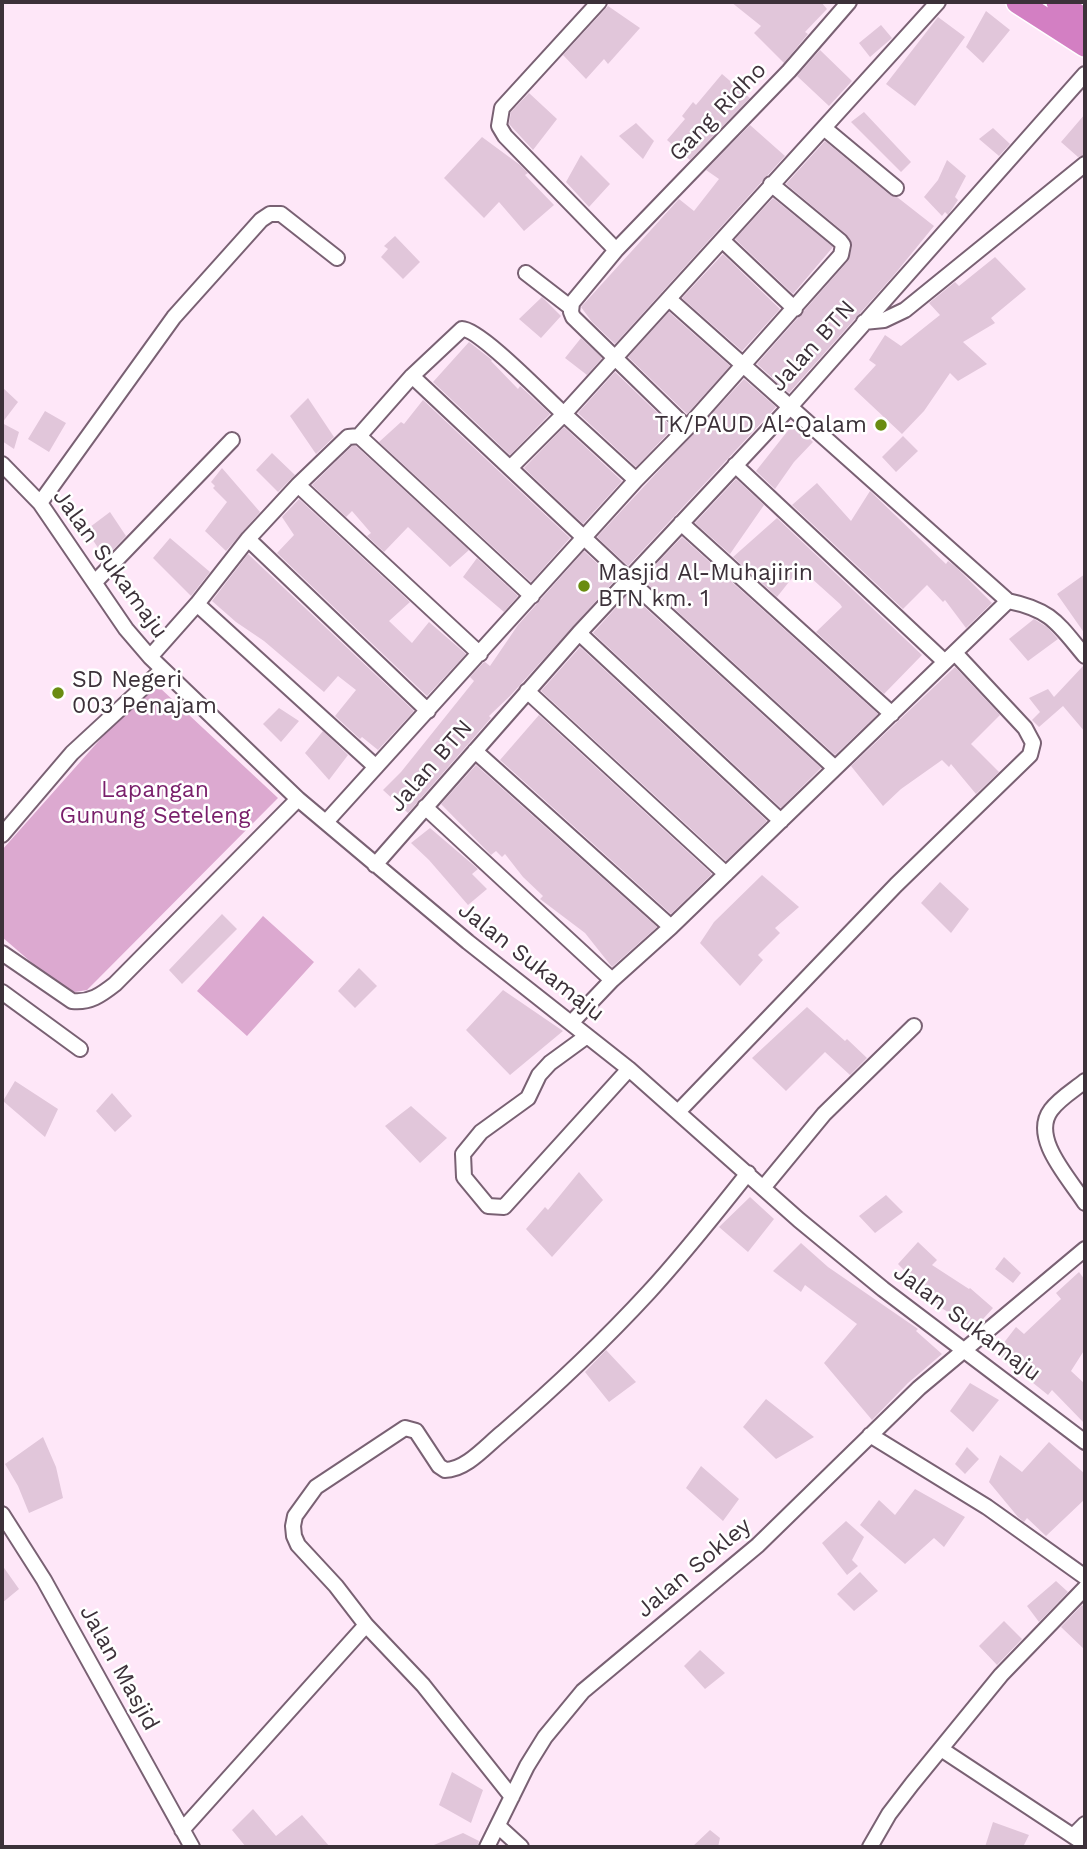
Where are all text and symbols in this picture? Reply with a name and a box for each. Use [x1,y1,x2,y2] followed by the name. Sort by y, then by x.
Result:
[664,56,772,168] street label: Gang Ridho
[765,295,861,397] street label: Jalan BTN
[654,411,867,439] place label: TK/PAUD Al-Qalam
[873,417,889,433] marker: TK/PAUD Al-Qalam
[47,484,173,644] street label: Jalan Sukamaju
[598,559,813,613] place label: Masjid Al-Muhajirin BTN km. 1
[576,578,592,594] marker: Masjid Al-Muhajirin BTN km. 1
[72,666,217,720] place label: SD Negeri 003 Penajam
[50,685,66,701] marker: SD Negeri 003 Penajam
[383,714,479,818] street label: Jalan BTN
[60,776,250,830] park label: Lapangan Gunung Seteleng
[453,896,609,1028] street label: Jalan Sukamaju
[888,1259,1046,1387] street label: Jalan Sukamaju
[631,1512,757,1624] street label: Jalan Sokley
[73,1600,165,1736] street label: Jalan Masjid

